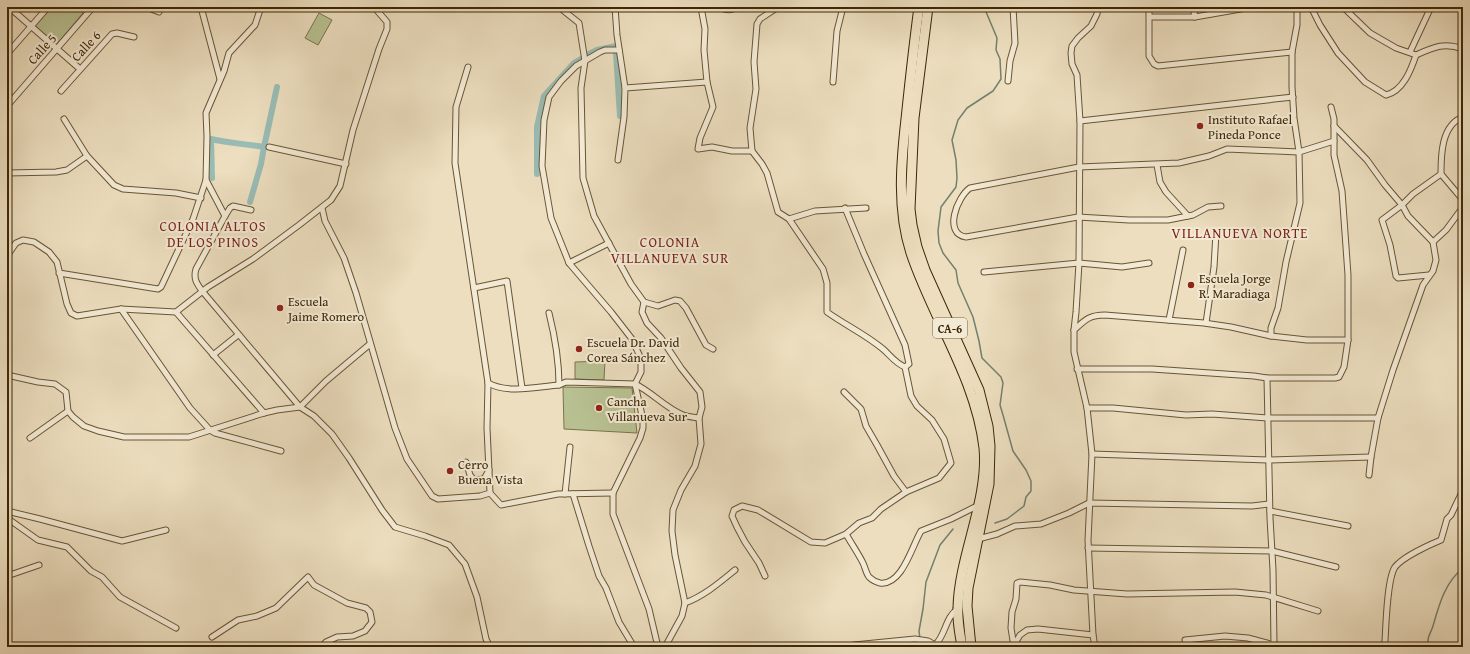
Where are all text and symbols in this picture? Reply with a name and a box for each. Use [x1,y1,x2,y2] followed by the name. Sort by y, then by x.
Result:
[67,26,105,66] street label: Calle 6
[23,29,61,69] street label: Calle 5
[1208,110,1292,144] place label: Instituto Rafael Pineda Ponce
[1195,121,1205,131] marker: Instituto Rafael Pineda Ponce
[159,216,267,252] district label: COLONIA ALTOS DE LOS PINOS
[1172,223,1308,243] district label: VILLANUEVA NORTE
[611,232,729,268] district label: COLONIA VILLANUEVA SUR
[1199,269,1271,303] place label: Escuela Jorge R. Maradiaga
[1186,280,1196,290] marker: Escuela Jorge R. Maradiaga
[286,292,364,326] place label: Escuela Jaime Romero
[275,303,285,313] marker: Escuela Jaime Romero
[933,318,967,338] road number: CA-6
[587,333,680,367] place label: Escuela Dr. David Corea Sánchez
[574,344,584,354] marker: Escuela Dr. David Corea Sánchez
[607,392,688,426] place label: Cancha Villanueva Sur
[594,403,604,413] marker: Cancha Villanueva Sur
[458,455,524,489] place label: Cerro Buena Vista
[445,466,455,476] marker: Cerro Buena Vista

